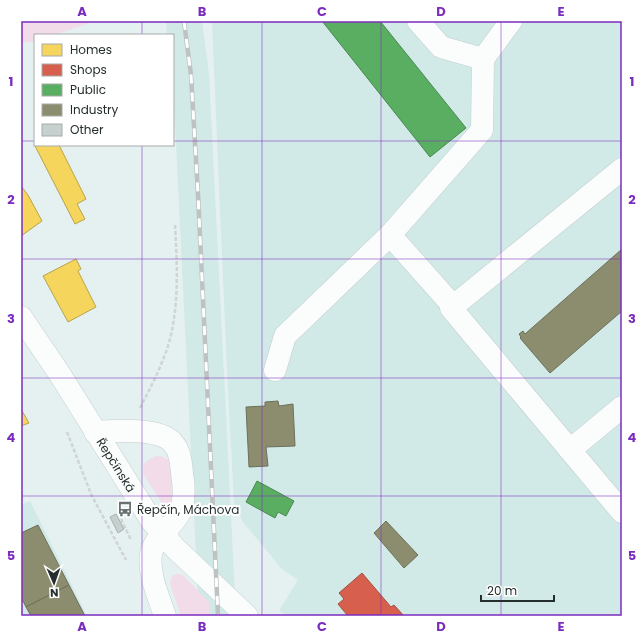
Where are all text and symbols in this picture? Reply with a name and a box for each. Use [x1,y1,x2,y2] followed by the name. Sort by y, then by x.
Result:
[77,2,87,21] text: A
[198,2,207,21] text: B
[317,2,327,21] text: C
[436,2,446,21] text: D
[557,2,565,21] text: E
[34,34,174,146] legend
[70,41,112,58] text: Homes
[70,61,107,78] text: Shops
[9,72,13,91] text: 1
[630,72,634,91] text: 1
[70,81,106,98] text: Public
[70,101,119,118] text: Industry
[70,121,104,138] text: Other
[7,190,15,209] text: 2
[628,190,636,209] text: 2
[7,309,15,328] text: 3
[628,309,636,328] text: 3
[7,428,16,447] text: 4
[628,428,637,447] text: 4
[93,434,140,495] street label: Řepčínská
[116,500,134,518] bus stop icon: Řepčín, Máchova
[137,501,239,518] place label: Řepčín, Máchova
[7,546,15,565] text: 5
[628,546,636,565] text: 5
[34,563,74,603] north arrow
[481,577,554,603] scale bar
[487,582,517,599] text: 20 m
[50,585,59,601] text: N
[77,617,87,636] text: A
[198,617,207,636] text: B
[317,617,327,636] text: C
[436,617,446,636] text: D
[557,617,565,636] text: E

